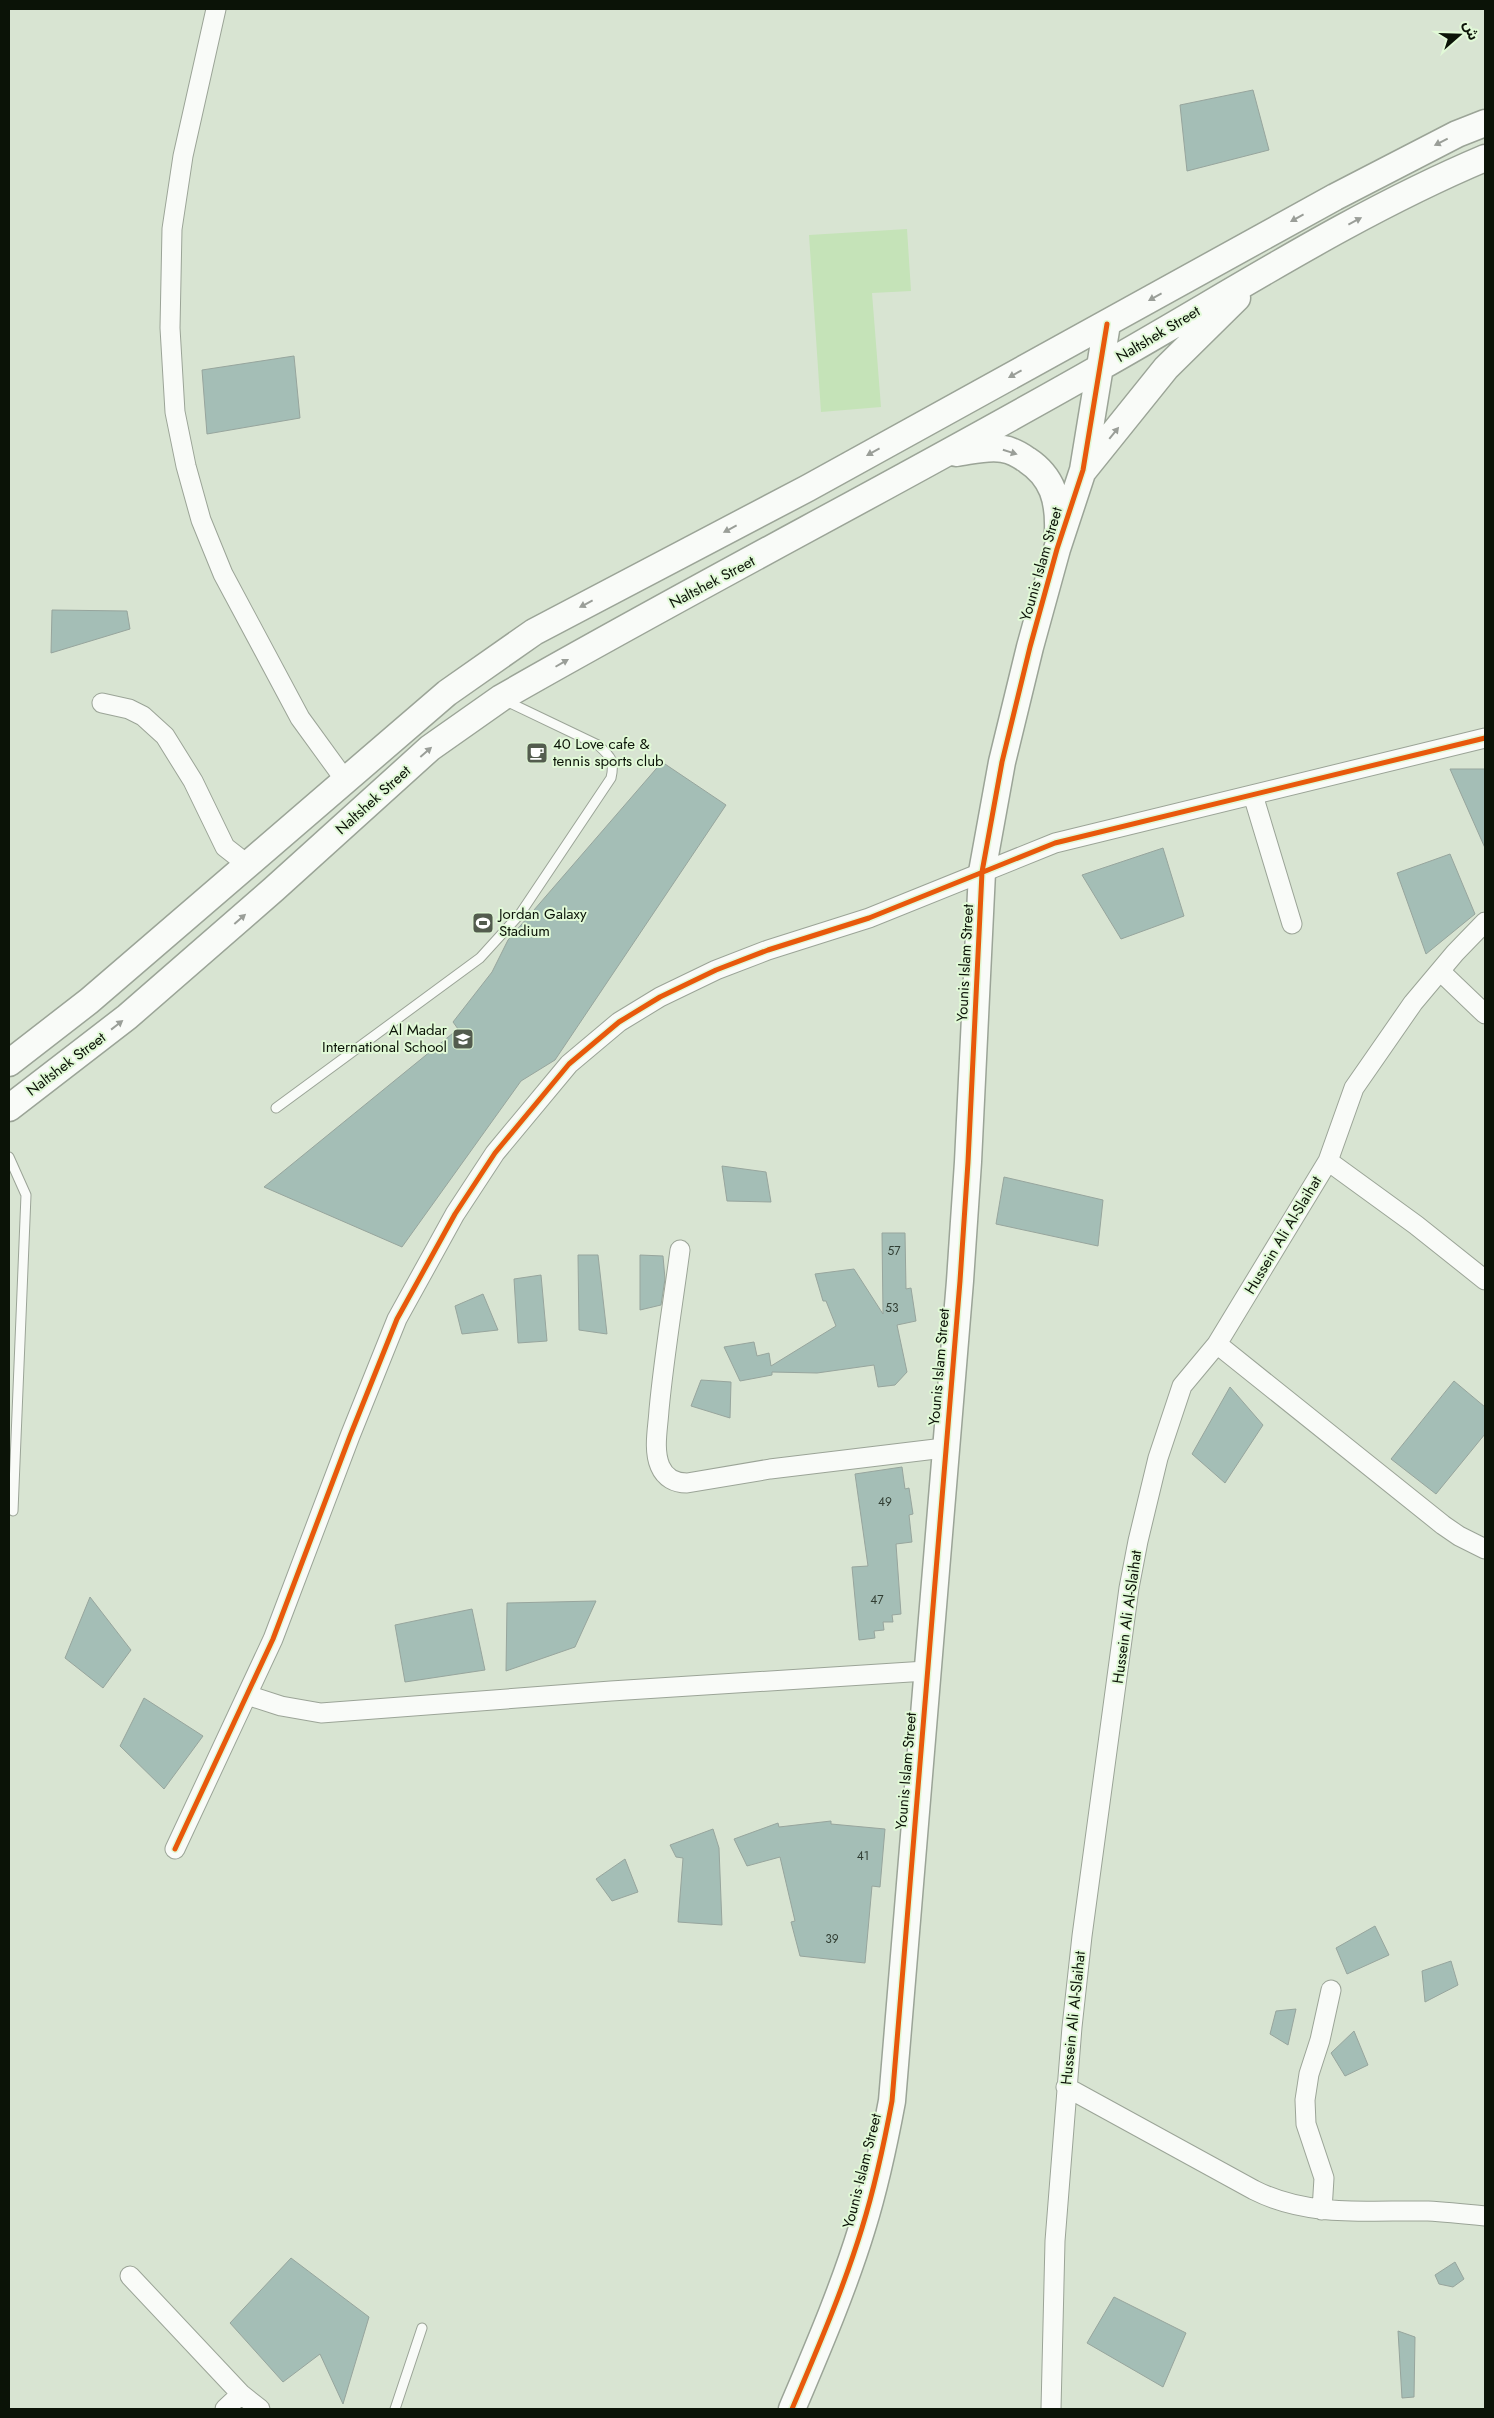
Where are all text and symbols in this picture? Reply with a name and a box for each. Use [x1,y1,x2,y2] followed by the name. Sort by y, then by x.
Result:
[1434,10,1484,60] north arrow
[1459,18,1484,43] text: ش
[1434,139,1448,147] one-way arrow
[1289,214,1304,222] one-way arrow
[1348,217,1362,225] one-way arrow
[1148,293,1162,302] one-way arrow
[1112,300,1204,368] street label: Naltshek Street
[1008,370,1023,378] one-way arrow
[1108,426,1119,439] one-way arrow
[866,448,880,456] one-way arrow
[1002,448,1017,456] one-way arrow
[1014,504,1068,624] street label: Younis Islam Street
[723,525,737,533] one-way arrow
[665,550,759,614] street label: Naltshek Street
[579,600,593,609] one-way arrow
[556,659,569,668] one-way arrow
[553,733,664,772] place label: 40 Love cafe & tennis sports club
[525,741,549,765] cafe icon: 40 Love cafe & tennis sports club
[419,746,432,757] one-way arrow
[331,760,416,840] street label: Naltshek Street
[497,903,587,942] place label: Jordan Galaxy Stadium
[951,903,979,1022] street label: Younis Islam Street
[471,911,495,935] sports icon: Jordan Galaxy Stadium
[234,913,246,925] one-way arrow
[110,1019,123,1030] one-way arrow
[322,1019,448,1058] place label: Al Madar International School
[22,1027,111,1101] street label: Naltshek Street
[451,1027,475,1051] school or university icon: Al Madar International School
[1239,1171,1327,1298] street label: Hussein Ali Al-Slaihat
[887,1242,901,1260] house number: 57
[885,1299,899,1317] house number: 53
[923,1307,955,1427] street label: Younis Islam Street
[878,1493,892,1511] house number: 49
[1107,1549,1147,1685] street label: Hussein Ali Al-Slaihat
[870,1591,884,1609] house number: 47
[890,1711,922,1831] street label: Younis Islam Street
[857,1847,869,1865] house number: 41
[825,1930,839,1948] house number: 39
[1055,1950,1091,2086] street label: Hussein Ali Al-Slaihat
[837,2111,887,2231] street label: Younis Islam Street

